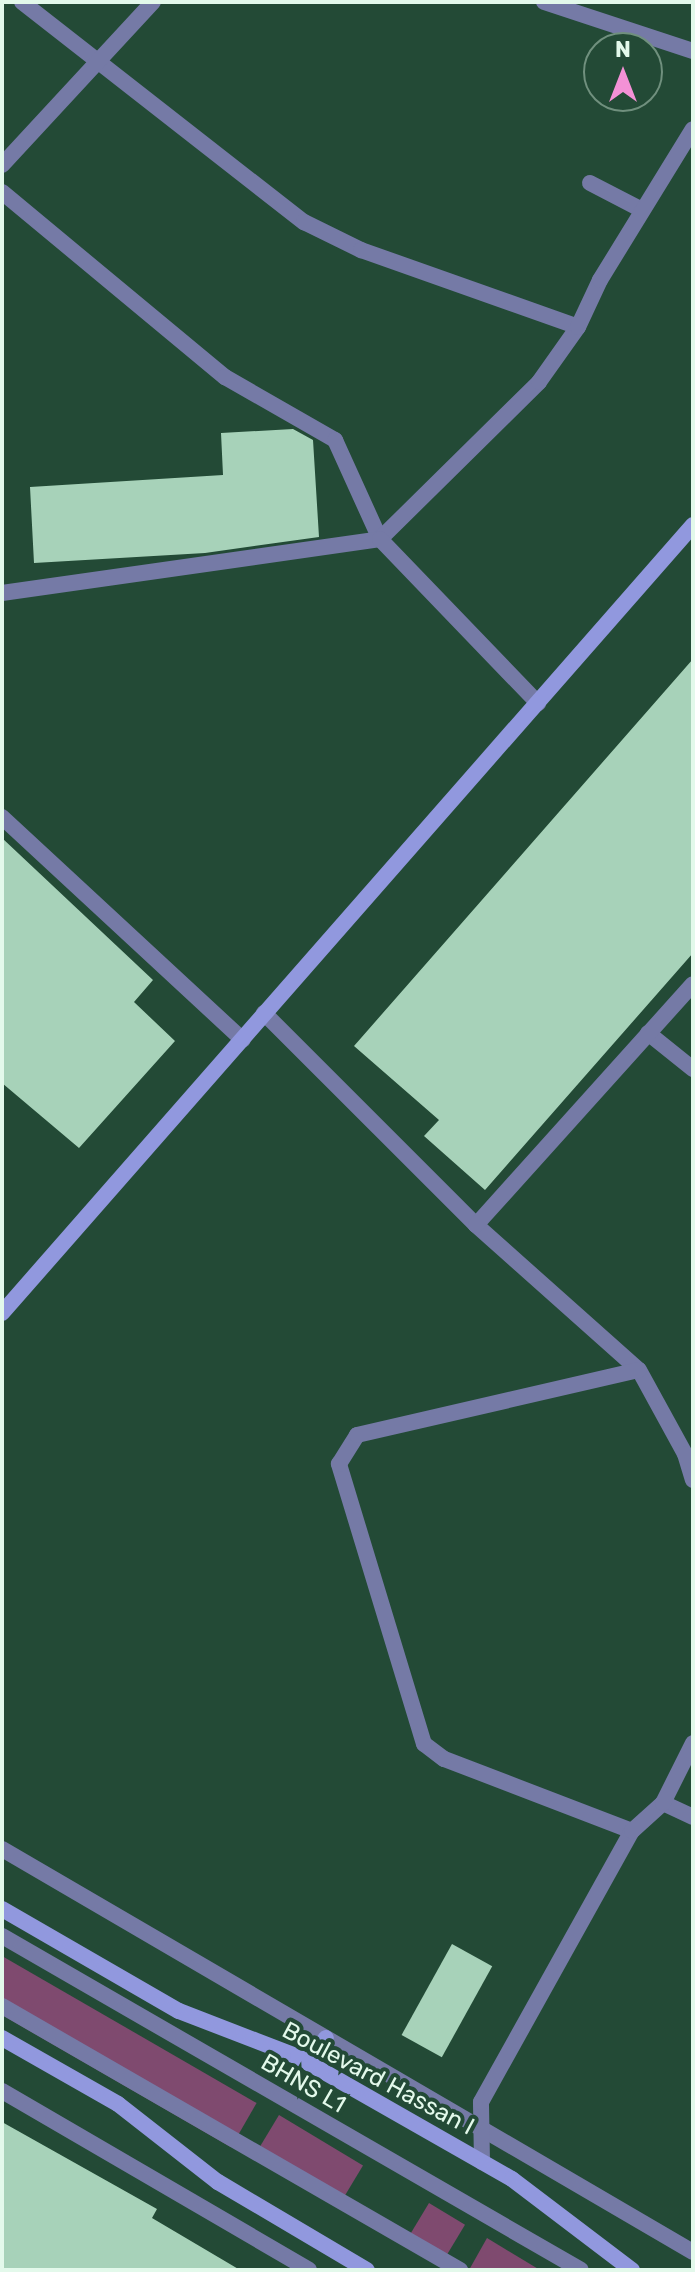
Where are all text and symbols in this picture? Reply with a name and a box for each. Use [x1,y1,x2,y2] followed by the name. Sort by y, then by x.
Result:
[583,32,663,112] north arrow
[615,36,631,63] text: N
[277,2016,479,2142] street label: Boulevard Hassan I
[256,2048,350,2120] street label: BHNS L1

